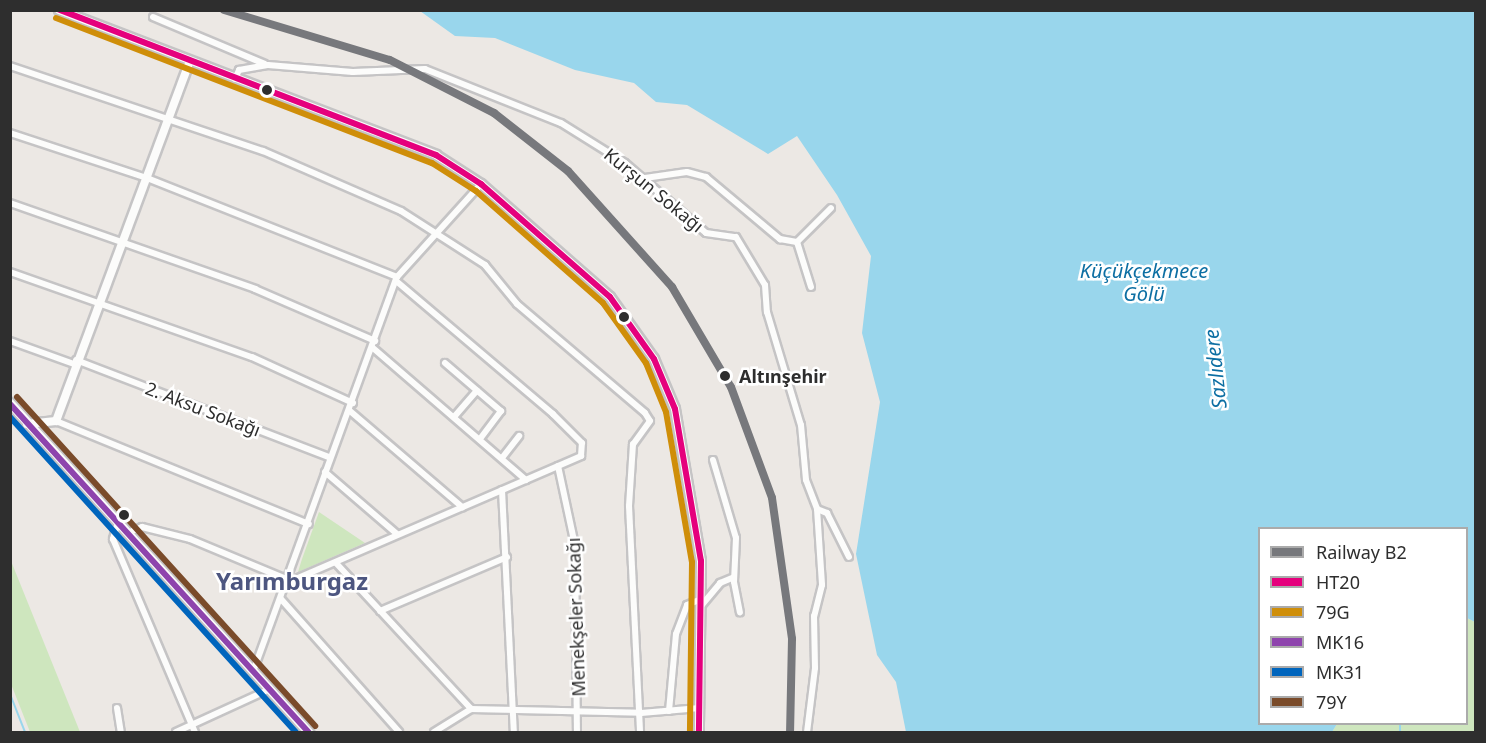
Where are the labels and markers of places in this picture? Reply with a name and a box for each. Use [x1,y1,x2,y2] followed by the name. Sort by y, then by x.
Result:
[261,84,273,96] unlabelled marker
[618,311,630,323] unlabelled marker
[739,365,827,387] place label: Altınşehir
[716,367,734,385] marker: Altınşehir
[118,509,130,521] unlabelled marker

